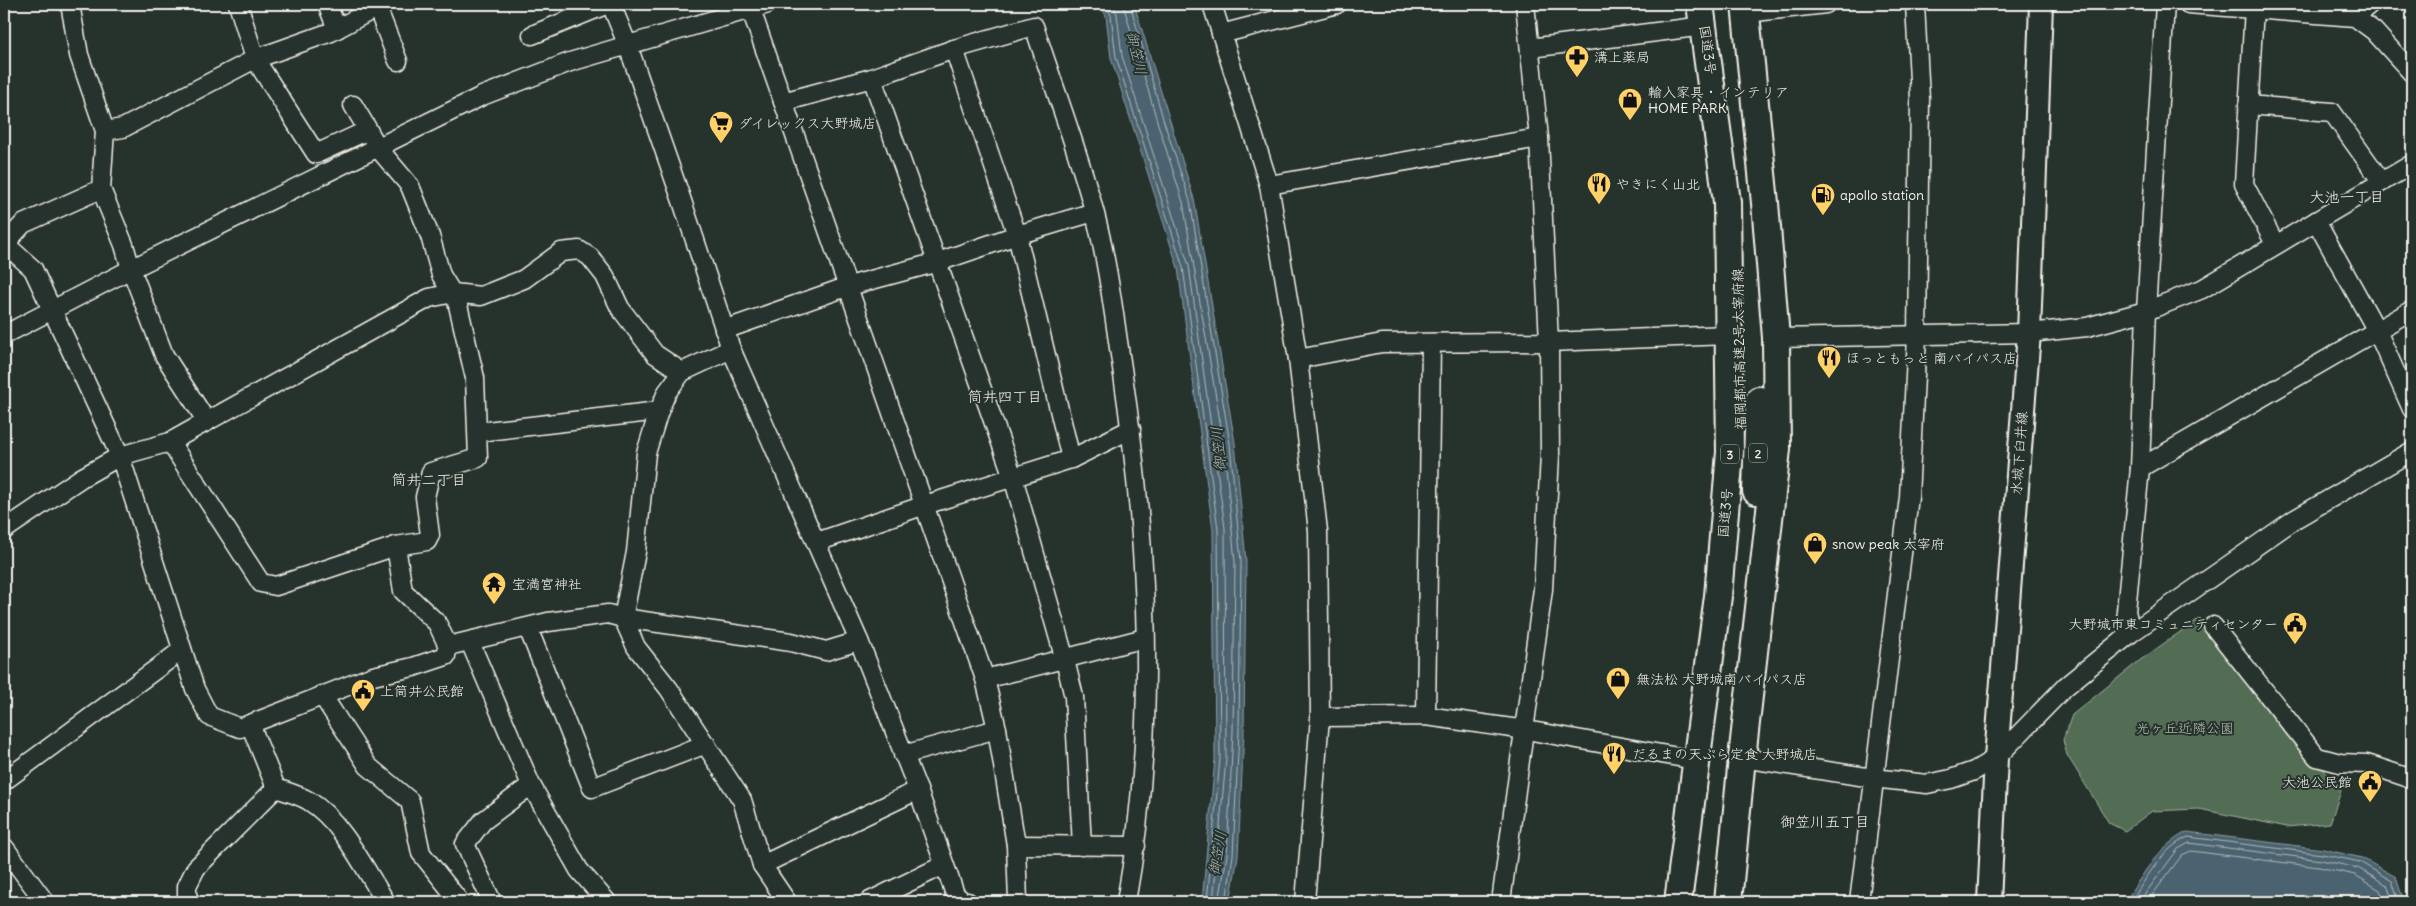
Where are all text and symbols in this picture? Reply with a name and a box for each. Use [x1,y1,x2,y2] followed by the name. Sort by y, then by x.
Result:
[1696,24,1720,76] street label: 国道3号
[1123,29,1151,77] water label: 御笠川
[1564,44,1590,78] pharmacy icon: 溝上薬局
[1594,48,1650,66] place label: 溝上薬局
[1648,83,1789,117] place label: 輸入家具・インテリア HOME PARK
[1617,87,1643,121] shop icon: 輸入家具・インテリア HOME PARK
[708,110,734,144] supermarket icon: ダイレックス大野城店
[738,114,876,132] place label: ダイレックス大野城店
[1586,171,1612,205] restaurant icon: やきにく山北
[1616,175,1700,193] place label: やきにく山北
[1810,182,1836,216] fuel station icon: apollo station
[1840,186,1924,204] place label: apollo station
[2309,187,2385,206] district label: 大池一丁目
[1729,268,1749,430] street label: 福岡都市高速2号太宰府線
[1816,345,1842,379] restaurant icon: ほっともっと 南バイパス店
[1846,349,2017,367] place label: ほっともっと 南バイパス店
[967,387,1043,406] district label: 筒井四丁目
[2007,410,2031,496] street label: 水城下臼井線
[1207,426,1229,472] water label: 御笠川
[1749,443,1767,462] road number: 2
[1721,444,1739,464] road number: 3
[391,470,467,489] district label: 筒井二丁目
[1714,487,1736,539] street label: 国道3号
[1802,531,1828,565] shop icon: snow peak 太宰府
[1832,535,1945,553] place label: snow peak 太宰府
[481,571,507,605] temple icon: 宝満宮神社
[512,575,582,593] place label: 宝満宮神社
[2282,611,2308,645] public building icon: 大野城市東コミュニティセンター
[2069,615,2278,633] place label: 大野城市東コミュニティセンター
[1605,666,1631,700] shop icon: 無法松 大野城南バイパス店
[1636,670,1807,688] place label: 無法松 大野城南バイパス店
[350,678,376,712] public building icon: 上筒井公民館
[380,682,464,700] place label: 上筒井公民館
[2136,719,2234,737] park label: 光ヶ丘近隣公園
[1601,741,1627,775] restaurant icon: だるまの天ぷら定食 大野城店
[1632,745,1817,763] place label: だるまの天ぷら定食 大野城店
[2357,769,2383,803] public building icon: 大池公民館
[2282,773,2352,791] place label: 大池公民館
[1780,812,1870,831] district label: 御笠川五丁目
[1204,829,1230,877] water label: 御笠川

